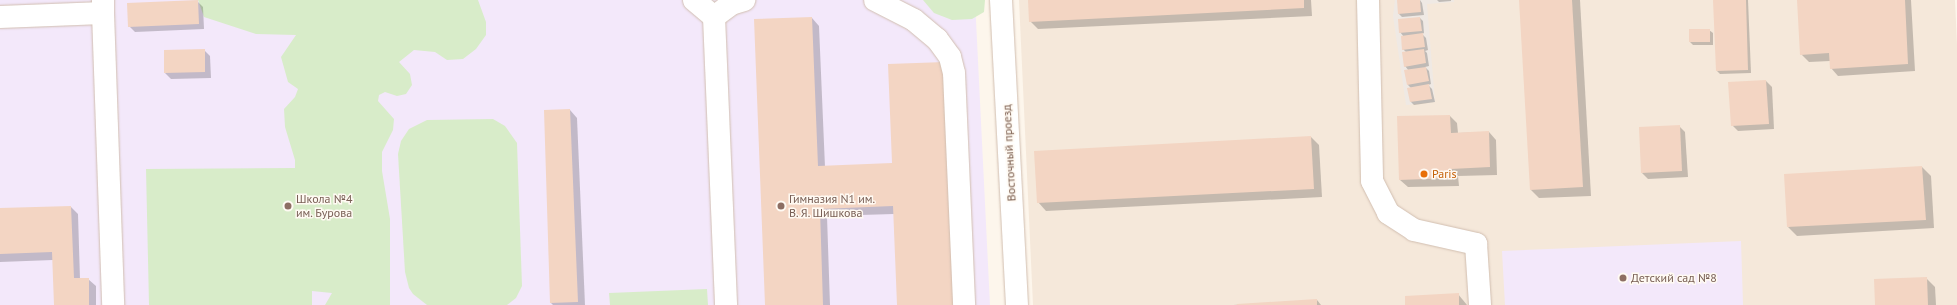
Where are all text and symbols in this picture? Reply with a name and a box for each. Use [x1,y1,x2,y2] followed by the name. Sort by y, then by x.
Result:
[999,104,1019,202] street label: Восточный проезд
[1432,167,1457,181] place label: Paris
[1419,169,1429,179] marker: Paris
[296,192,353,220] place label: Школа №4 им. Бурова
[789,192,875,220] place label: Гимназия N1 им. В. Я. Шишкова
[283,201,293,211] marker: Школа №4 им. Бурова
[776,201,786,211] marker: Гимназия N1 им. В. Я. Шишкова
[1631,271,1717,285] place label: Детский сад №8
[1618,273,1628,283] marker: Детский сад №8

